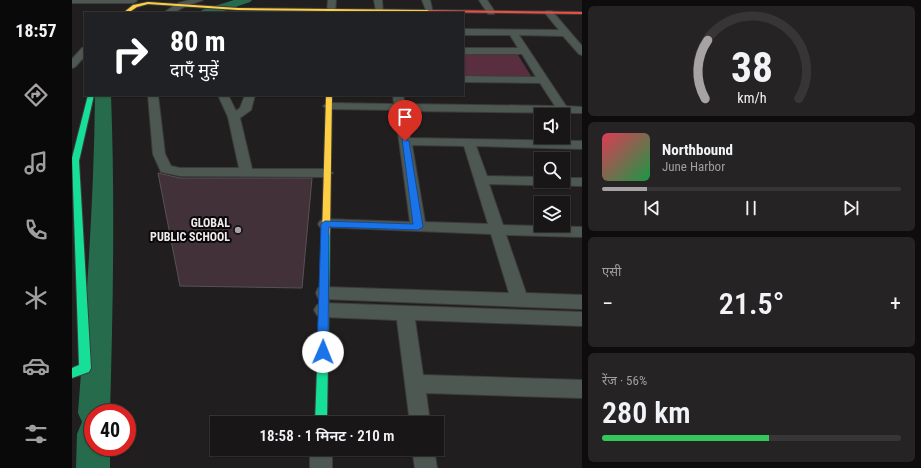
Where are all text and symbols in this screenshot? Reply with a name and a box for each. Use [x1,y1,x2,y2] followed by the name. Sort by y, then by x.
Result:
[15,20,57,41] text: 18:57
[170,25,226,58] text: 80 m
[104,28,156,80] icon: right
[730,43,773,92] text: 38
[170,59,219,80] text: दाएँ मुड़ें
[22,81,50,109] icon: directions
[737,89,766,105] text: km/h
[388,100,422,141] pin
[394,106,416,128] icon: arrive
[534,108,570,232] map controls
[534,108,570,144] button: sound
[662,141,733,159] text: Northbound
[22,149,50,177] icon: music
[534,152,570,188] button: search
[662,159,725,174] text: June Harbor
[534,196,570,232] button: layers
[641,197,663,219] icon: previous
[740,197,762,219] icon: pause
[840,197,862,219] icon: next
[22,216,50,244] icon: phone
[150,216,230,244] place label: GLOBAL PUBLIC SCHOOL
[233,225,243,235] marker: GLOBAL PUBLIC SCHOOL
[602,264,621,279] text: एसी
[22,284,50,312] icon: climate
[719,286,784,321] text: 21.5°
[602,291,613,316] text: −
[890,291,901,316] text: +
[302,331,344,373] position arrow
[22,352,50,380] icon: car
[602,373,647,388] text: रेंज · 56%
[602,395,691,430] text: 280 km
[84,404,136,456] speed limit sign: 40
[22,420,50,448] icon: filters
[260,427,394,445] text: 18:58 · 1 मिनट · 210 m

